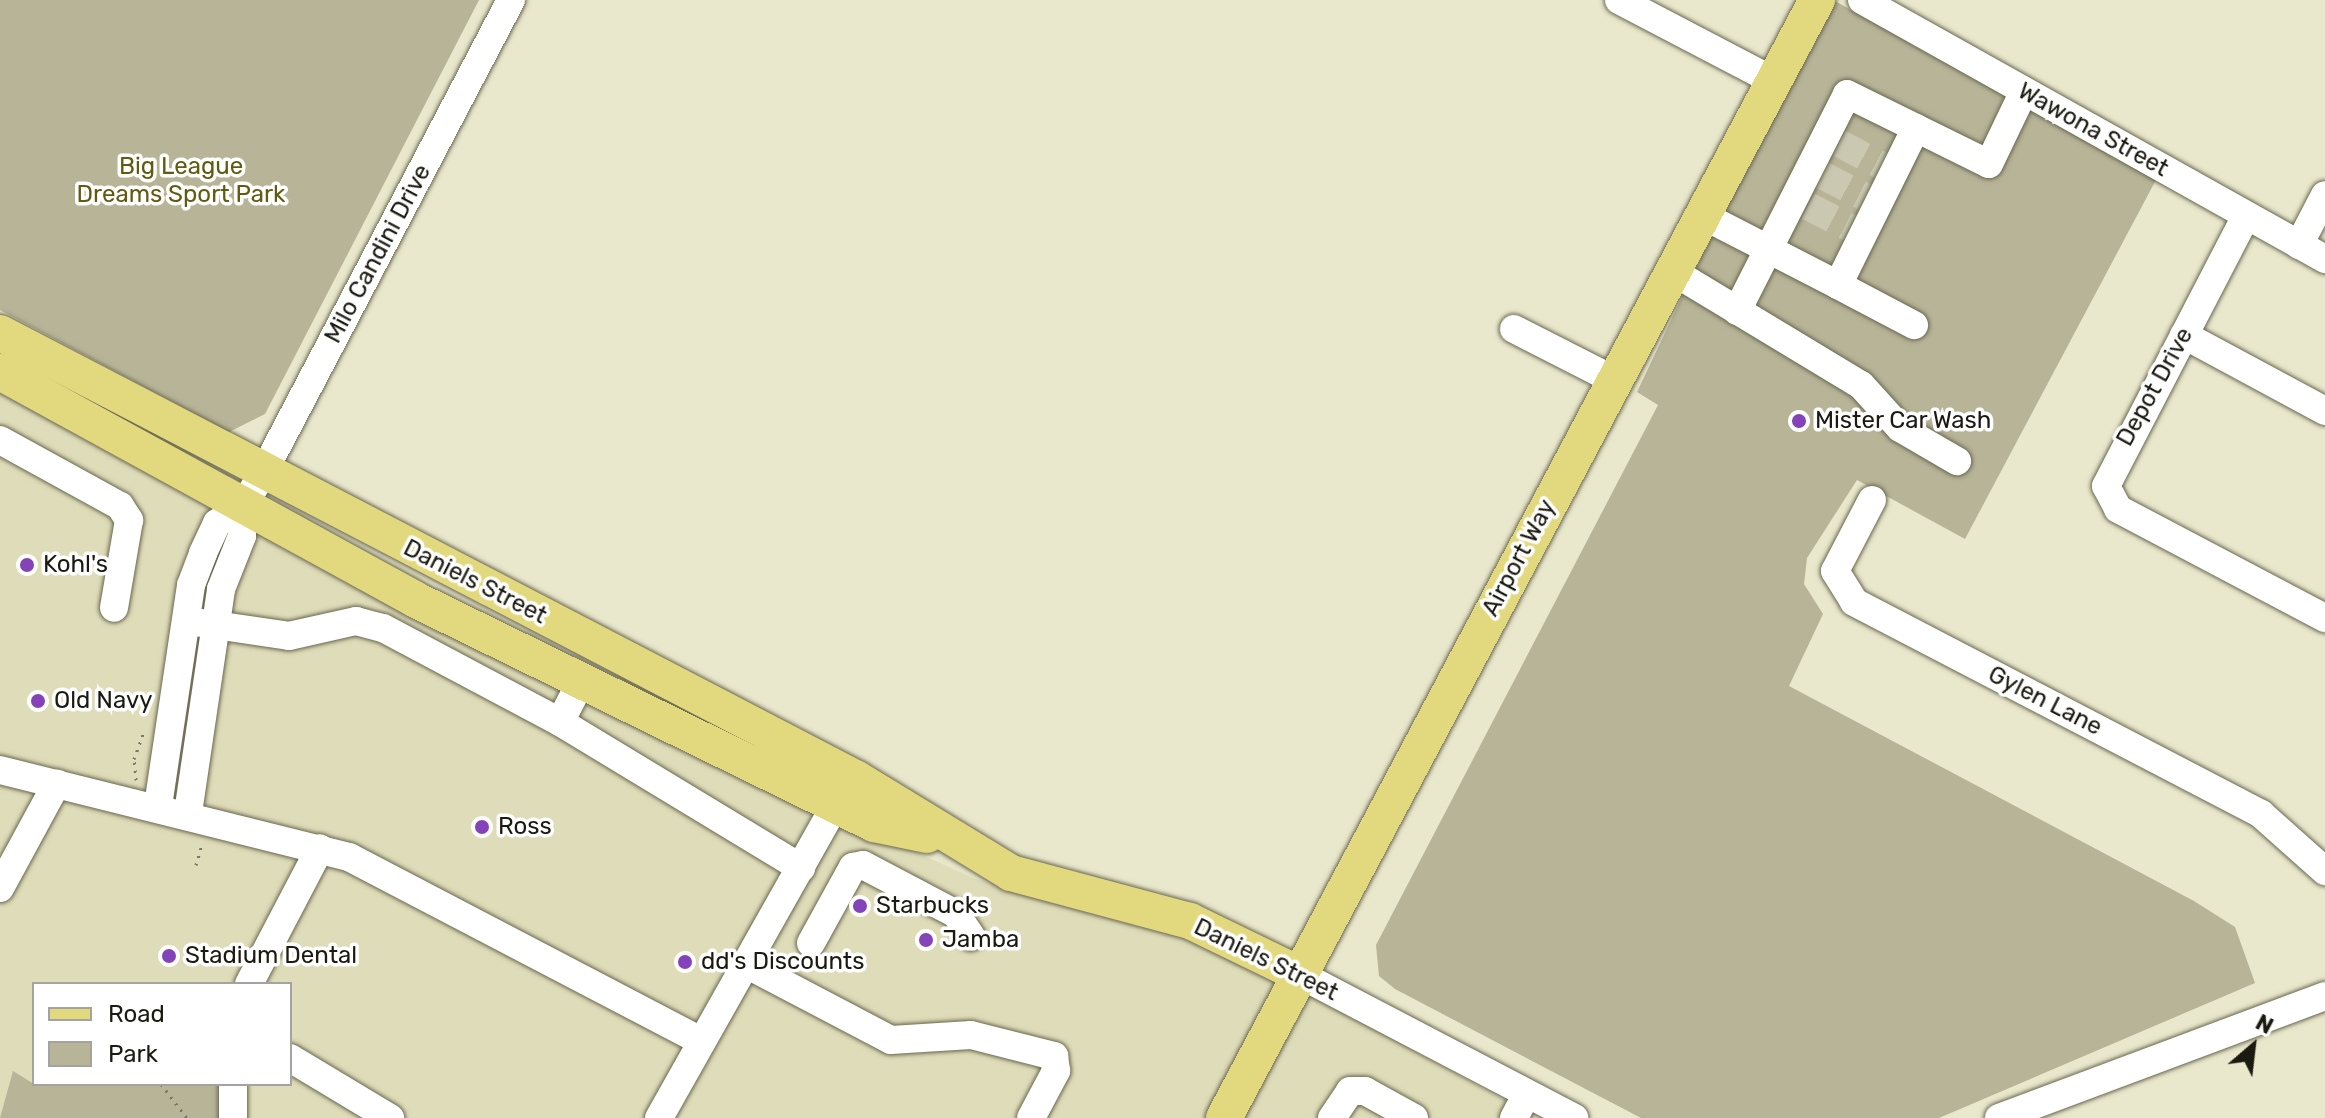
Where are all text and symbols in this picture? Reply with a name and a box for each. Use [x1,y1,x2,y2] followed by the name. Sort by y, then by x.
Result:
[2013,77,2173,183] street label: Wawona Street
[77,153,285,209] park label: Big League Dreams Sport Park
[319,160,437,348] street label: Milo Candini Drive
[2111,323,2199,451] street label: Depot Drive
[1815,407,1993,435] place label: Mister Car Wash
[1790,412,1808,430] marker: Mister Car Wash
[1476,495,1562,621] street label: Airport Way
[399,534,551,630] street label: Daniels Street
[43,551,108,579] place label: Kohl's
[18,556,36,574] marker: Kohl's
[1983,660,2107,742] street label: Gylen Lane
[54,687,152,715] place label: Old Navy
[29,692,47,710] marker: Old Navy
[498,813,552,841] place label: Ross
[473,818,491,836] marker: Ross
[876,892,989,920] place label: Starbucks
[851,897,869,915] marker: Starbucks
[1189,913,1343,1007] street label: Daniels Street
[942,926,1019,954] place label: Jamba
[917,931,935,949] marker: Jamba
[185,942,357,970] place label: Stadium Dental
[160,947,178,965] marker: Stadium Dental
[701,948,864,976] place label: dd's Discounts
[676,953,694,971] marker: dd's Discounts
[32,982,292,1086] legend
[108,1000,165,1028] text: Road
[2213,1006,2293,1086] north arrow
[2251,1009,2278,1040] text: N
[108,1040,158,1068] text: Park

